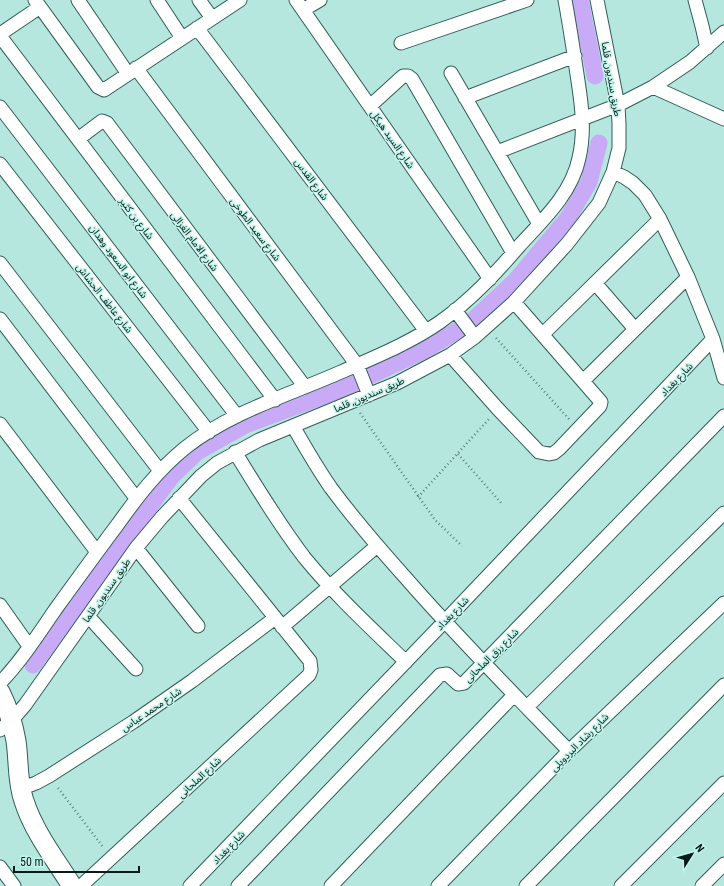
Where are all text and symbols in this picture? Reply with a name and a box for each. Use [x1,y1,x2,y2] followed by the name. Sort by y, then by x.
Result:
[599,41,624,118] street label: طريق سنديون, قلما
[367,108,417,172] street label: شارع السيد هيكل
[291,156,331,204] street label: شارع القدس
[115,194,156,243] street label: شارع بن كثير
[227,196,283,264] street label: شارع سعيد الطوخى
[166,209,221,275] street label: شارع الامام الغزالى
[86,222,150,302] street label: شارع ابو السعود وهدان
[73,262,135,336] street label: شارع عاطف الحشاش
[658,360,697,400] street label: شارع بغداد
[332,375,407,415] street label: طريق سنديون, قلما
[80,556,133,625] street label: طريق سنديون, قلما
[434,594,473,634] street label: شارع بغداد
[462,626,522,686] street label: شارع رزق الملحانى
[119,685,185,735] street label: شارع محمد عباس
[548,711,612,775] street label: شارع رشاد البردويلى
[176,755,225,802] street label: شارع الملحانى
[210,828,249,868] street label: شارع بغداد
[672,834,712,874] north arrow
[692,842,707,855] text: N
[14,848,139,874] scale bar
[20,855,44,869] text: 50 m

